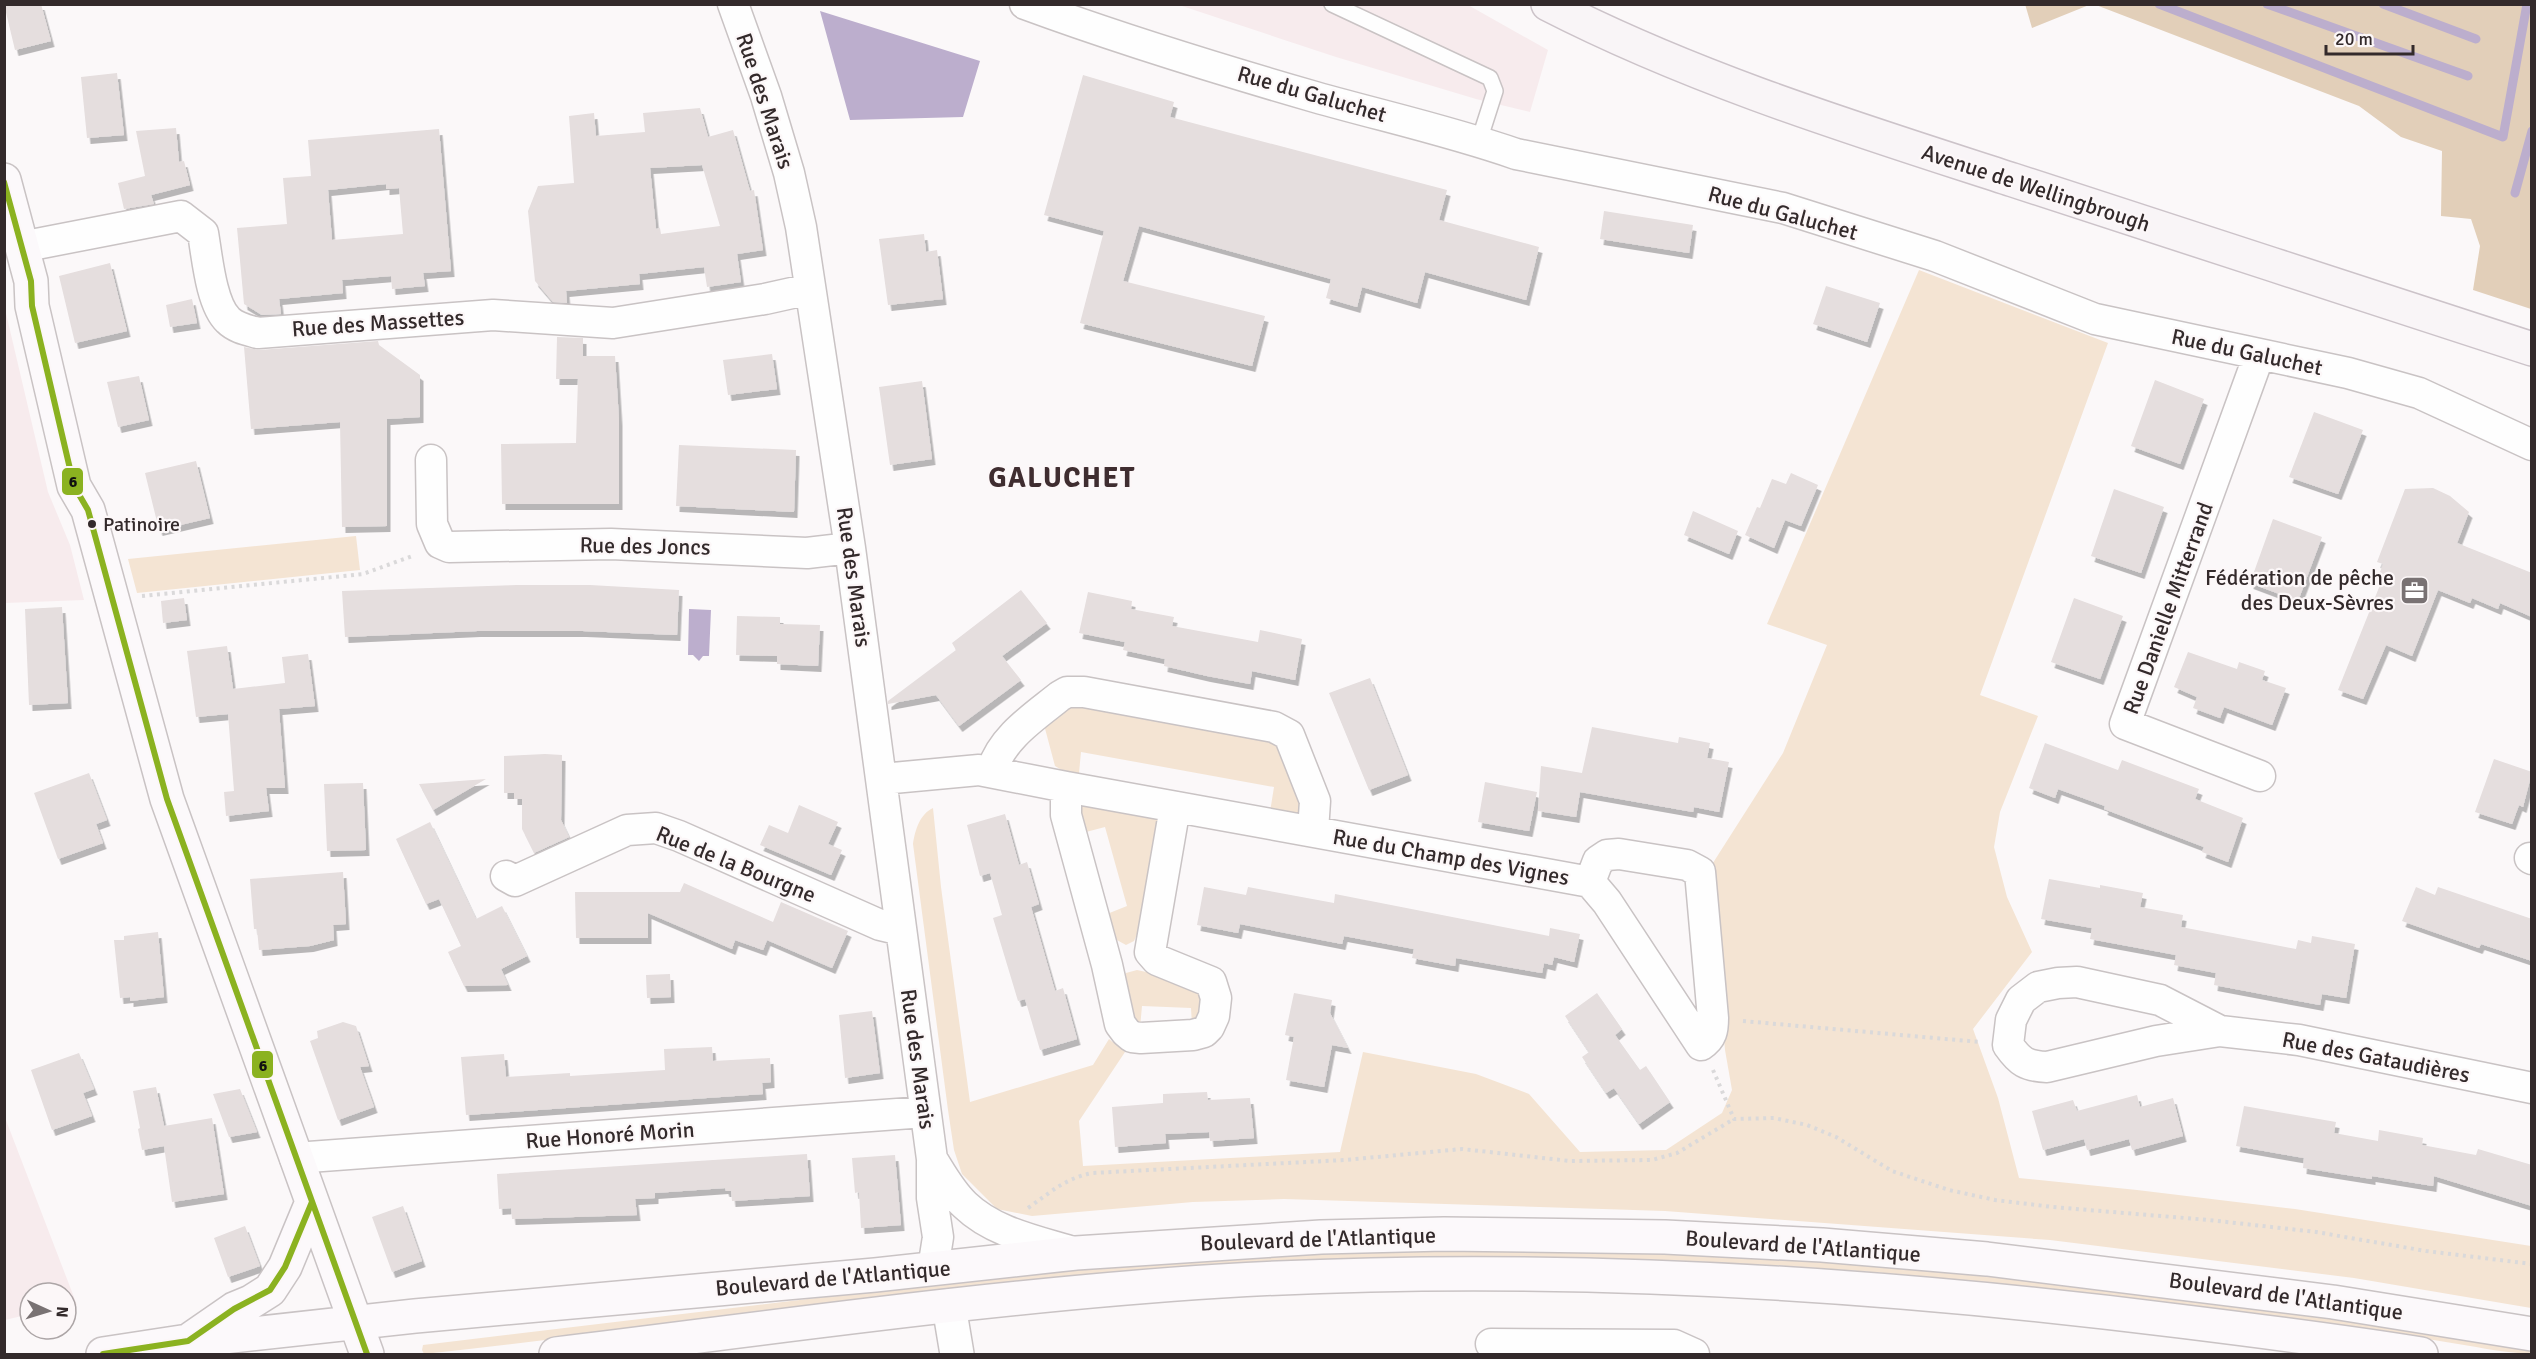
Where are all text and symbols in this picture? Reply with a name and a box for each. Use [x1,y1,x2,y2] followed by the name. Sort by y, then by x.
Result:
[2326,18,2413,56] scale bar
[2335,28,2373,50] text: 20 m
[730,30,800,172] street label: Rue des Marais
[1234,60,1390,128] street label: Rue du Galuchet
[1918,138,2154,238] street label: Avenue de Wellingbrough
[1705,180,1861,246] street label: Rue du Galuchet
[291,304,465,342] street label: Rue des Massettes
[2169,323,2325,381] street label: Rue du Galuchet
[988,461,1136,495] district label: GALUCHET
[61,467,84,496] line badge: 6
[69,472,78,492] text: 6
[2117,498,2219,718] street label: Rue Danielle Mitterrand
[831,505,877,649] street label: Rue des Marais
[103,512,180,537] place label: Patinoire
[86,518,98,530] marker: Patinoire
[579,531,711,561] street label: Rue des Joncs
[2205,564,2394,616] place label: Fédération de pêche des Deux-Sèvres
[2399,574,2431,606] office icon: Fédération de pêche des Deux-Sèvres
[652,820,820,908] street label: Rue de la Bourgne
[1331,823,1571,891] street label: Rue du Champ des Vignes
[895,987,941,1131] street label: Rue des Marais
[2280,1026,2472,1088] street label: Rue des Gataudières
[251,1050,274,1079] line badge: 6
[259,1056,268,1076] text: 6
[525,1116,695,1154] street label: Rue Honoré Morin
[1200,1221,1436,1257] street label: Boulevard de l'Atlantique
[1684,1224,1922,1268] street label: Boulevard de l'Atlantique
[714,1254,952,1302] street label: Boulevard de l'Atlantique
[2167,1266,2405,1326] street label: Boulevard de l'Atlantique
[18,1281,78,1341] north arrow
[52,1306,72,1318] text: N

